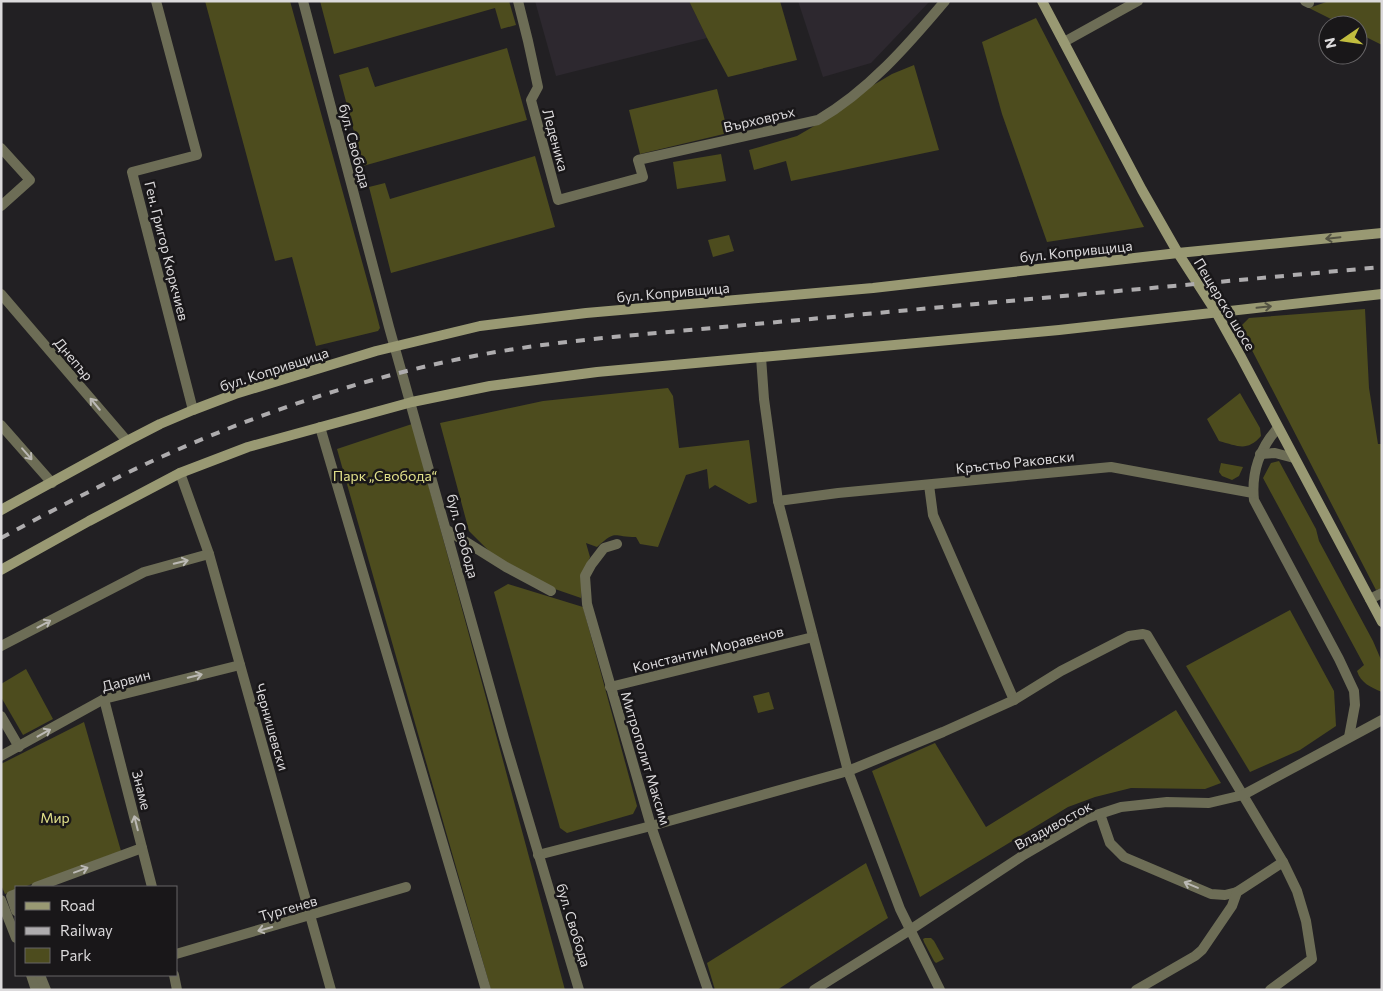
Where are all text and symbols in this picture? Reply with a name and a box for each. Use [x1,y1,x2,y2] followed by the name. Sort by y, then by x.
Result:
[1318,15,1368,65] north arrow
[1320,36,1339,50] text: N
[336,102,374,190] street label: бул. Свобода
[722,102,797,135] street label: Върховръх
[539,107,573,173] street label: Леденика
[141,179,193,323] street label: Ген. Григор Кюркчиев
[1326,233,1342,243] one-way arrow
[1019,237,1133,265] street label: бул. Копривщица
[1191,255,1259,353] street label: Пещерско шосе
[616,279,730,305] street label: бул. Копривщица
[1256,302,1272,311] one-way arrow
[51,334,97,384] street label: Днепър
[218,343,330,395] street label: бул. Копривщица
[90,398,101,411] one-way arrow
[21,447,32,460] one-way arrow
[955,447,1075,477] street label: Кръстьо Раковски
[333,467,438,484] park label: Парк „Свобода“
[444,492,482,580] street label: бул. Свобода
[172,556,188,566] one-way arrow
[37,619,52,629] one-way arrow
[631,622,785,676] street label: Константин Моравенов
[100,665,152,695] street label: Дарвин
[186,671,202,681] one-way arrow
[251,681,293,773] street label: Чернишевски
[618,689,674,827] street label: Митрополит Максим
[36,727,50,737] one-way arrow
[129,768,155,812] street label: Знаме
[1011,797,1095,853] street label: Владивосток
[40,809,70,826] park label: Мир
[131,816,140,832] one-way arrow
[73,865,88,874] one-way arrow
[1184,880,1199,890] one-way arrow
[553,881,595,969] street label: бул. Свобода
[15,886,178,976] legend
[257,892,319,924] street label: Тургенев
[60,896,95,914] text: Road
[60,921,113,939] text: Railway
[257,925,273,935] one-way arrow
[60,946,91,964] text: Park

